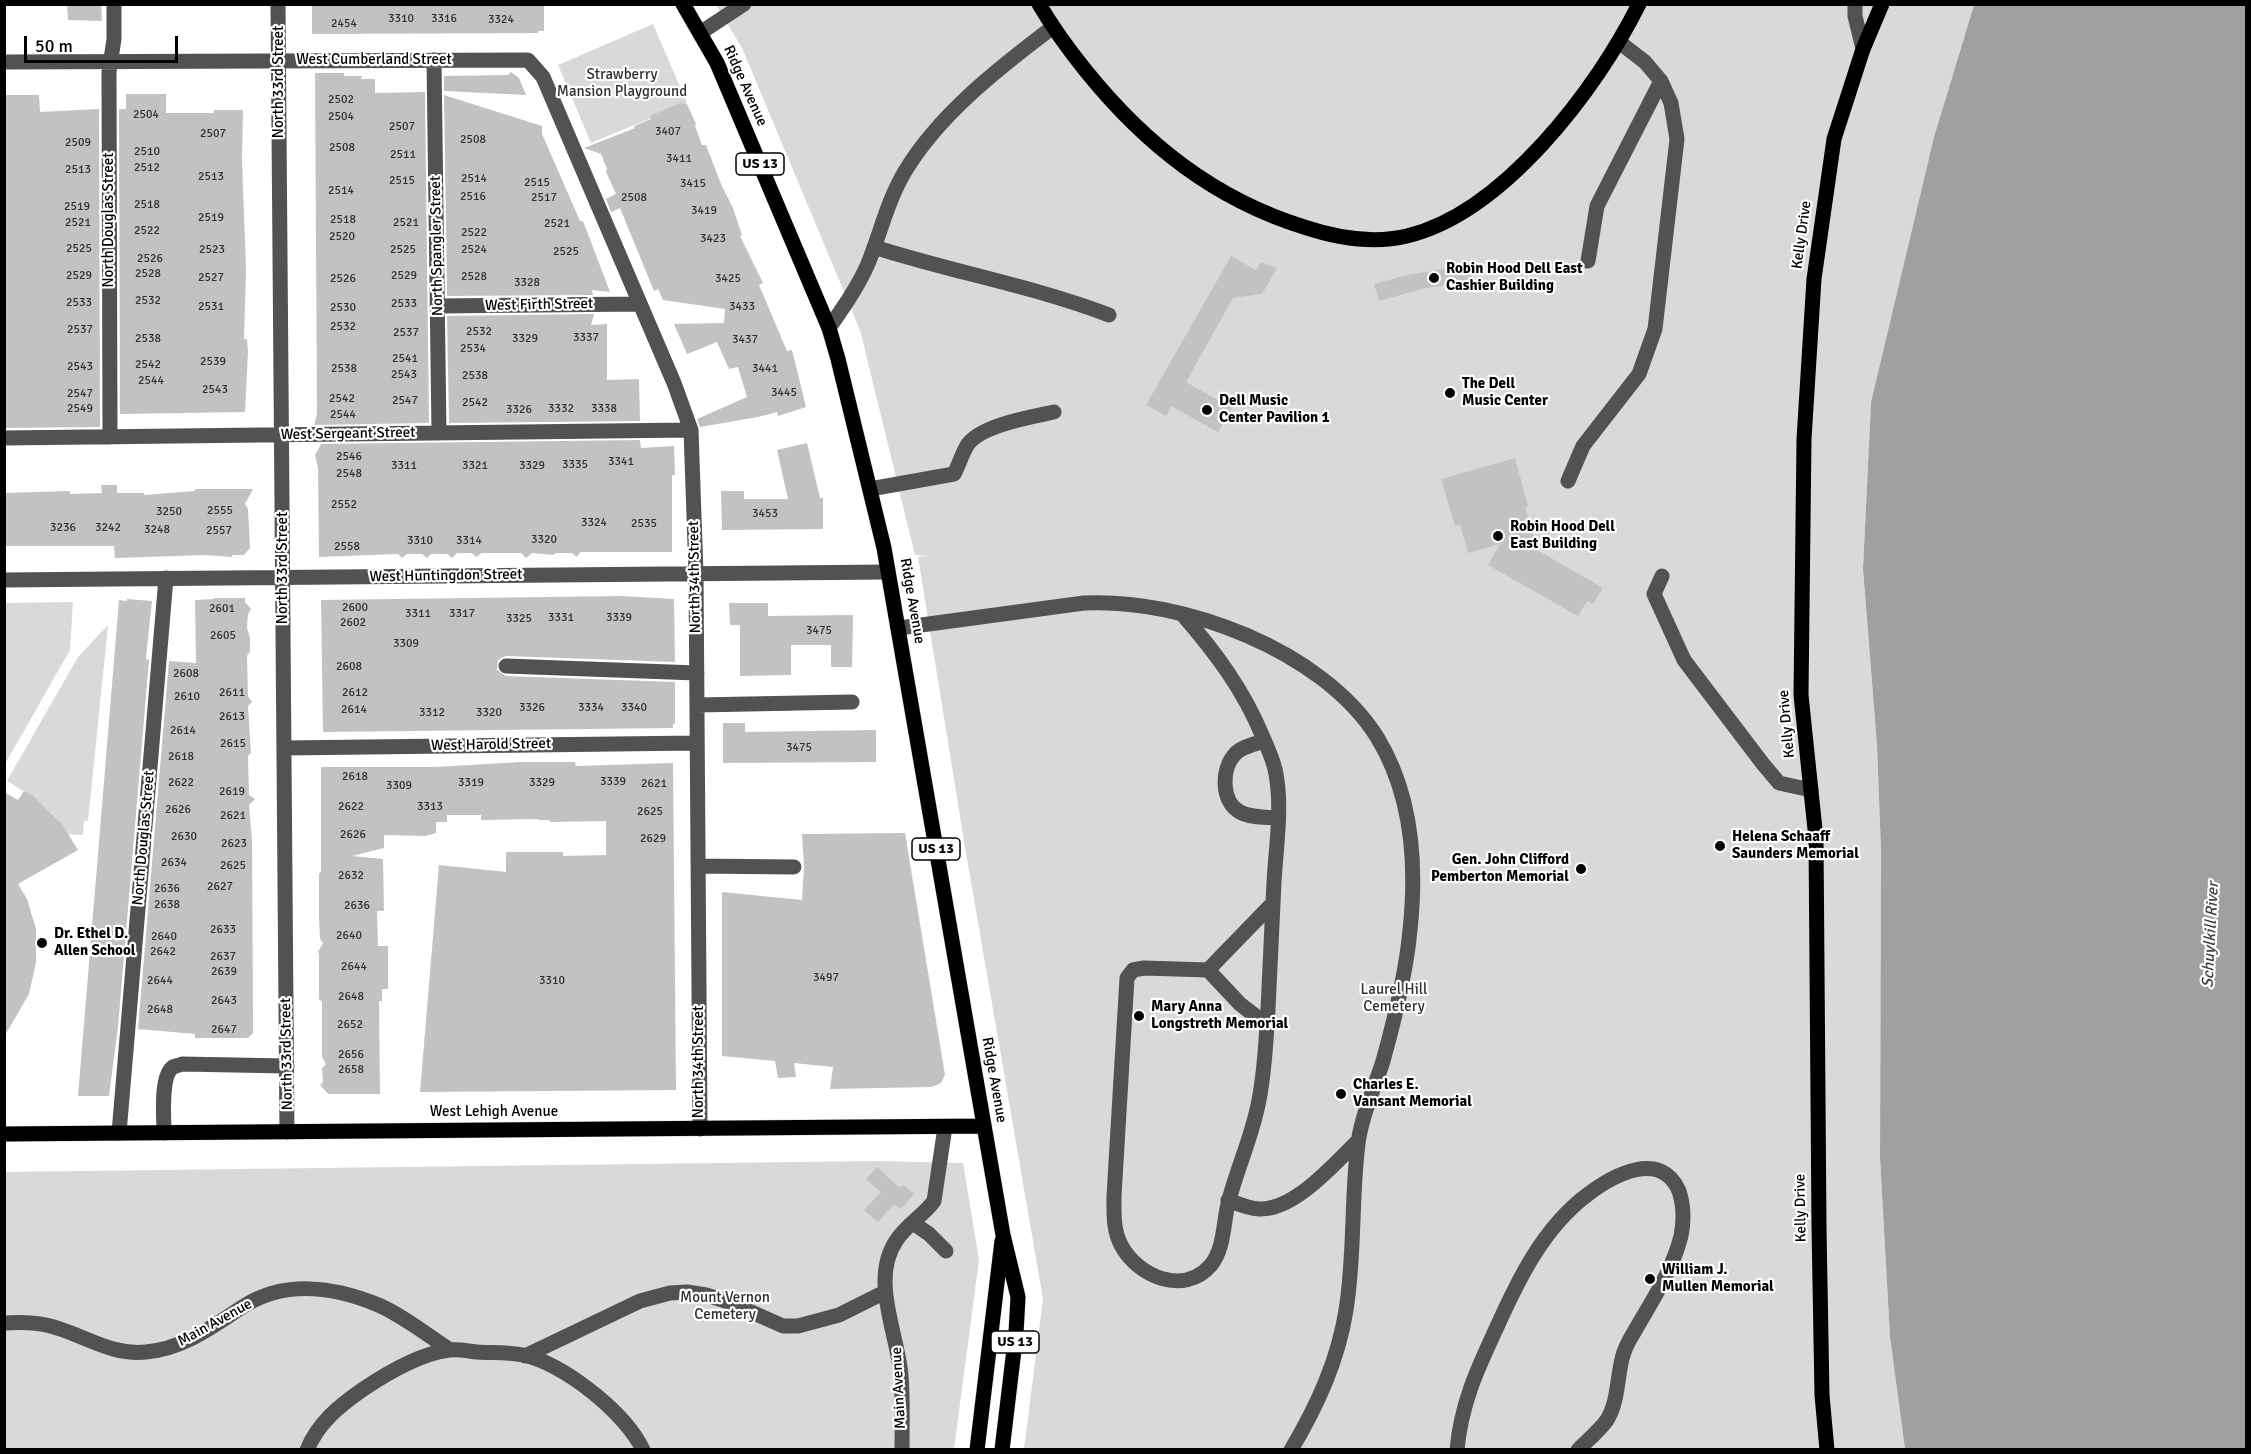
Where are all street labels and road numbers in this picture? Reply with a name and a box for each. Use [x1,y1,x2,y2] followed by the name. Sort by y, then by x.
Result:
[270,26,288,138] street label: North 33rd Street
[719,43,771,129] street label: Ridge Avenue
[296,51,452,69] street label: West Cumberland Street
[100,152,118,288] street label: North Douglas Street
[736,153,784,175] road number: US 13
[427,176,447,316] street label: North Spangler Street
[1788,200,1816,270] street label: Kelly Drive
[485,295,593,315] street label: West Firth Street
[280,424,416,444] street label: West Sergeant Street
[274,512,292,624] street label: North 33rd Street
[685,521,705,633] street label: North 34th Street
[896,557,928,645] street label: Ridge Avenue
[369,566,523,586] street label: West Huntingdon Street
[1775,689,1799,759] street label: Kelly Drive
[431,735,551,755] street label: West Harold Street
[129,770,159,906] street label: North Douglas Street
[912,838,960,860] road number: US 13
[277,998,297,1110] street label: North 33rd Street
[690,1006,708,1118] street label: North 34th Street
[978,1036,1010,1124] street label: Ridge Avenue
[430,1103,558,1121] street label: West Lehigh Avenue
[1791,1174,1811,1242] street label: Kelly Drive
[175,1295,255,1351] street label: Main Avenue
[991,1331,1039,1353] road number: US 13
[888,1346,910,1430] street label: Main Avenue

